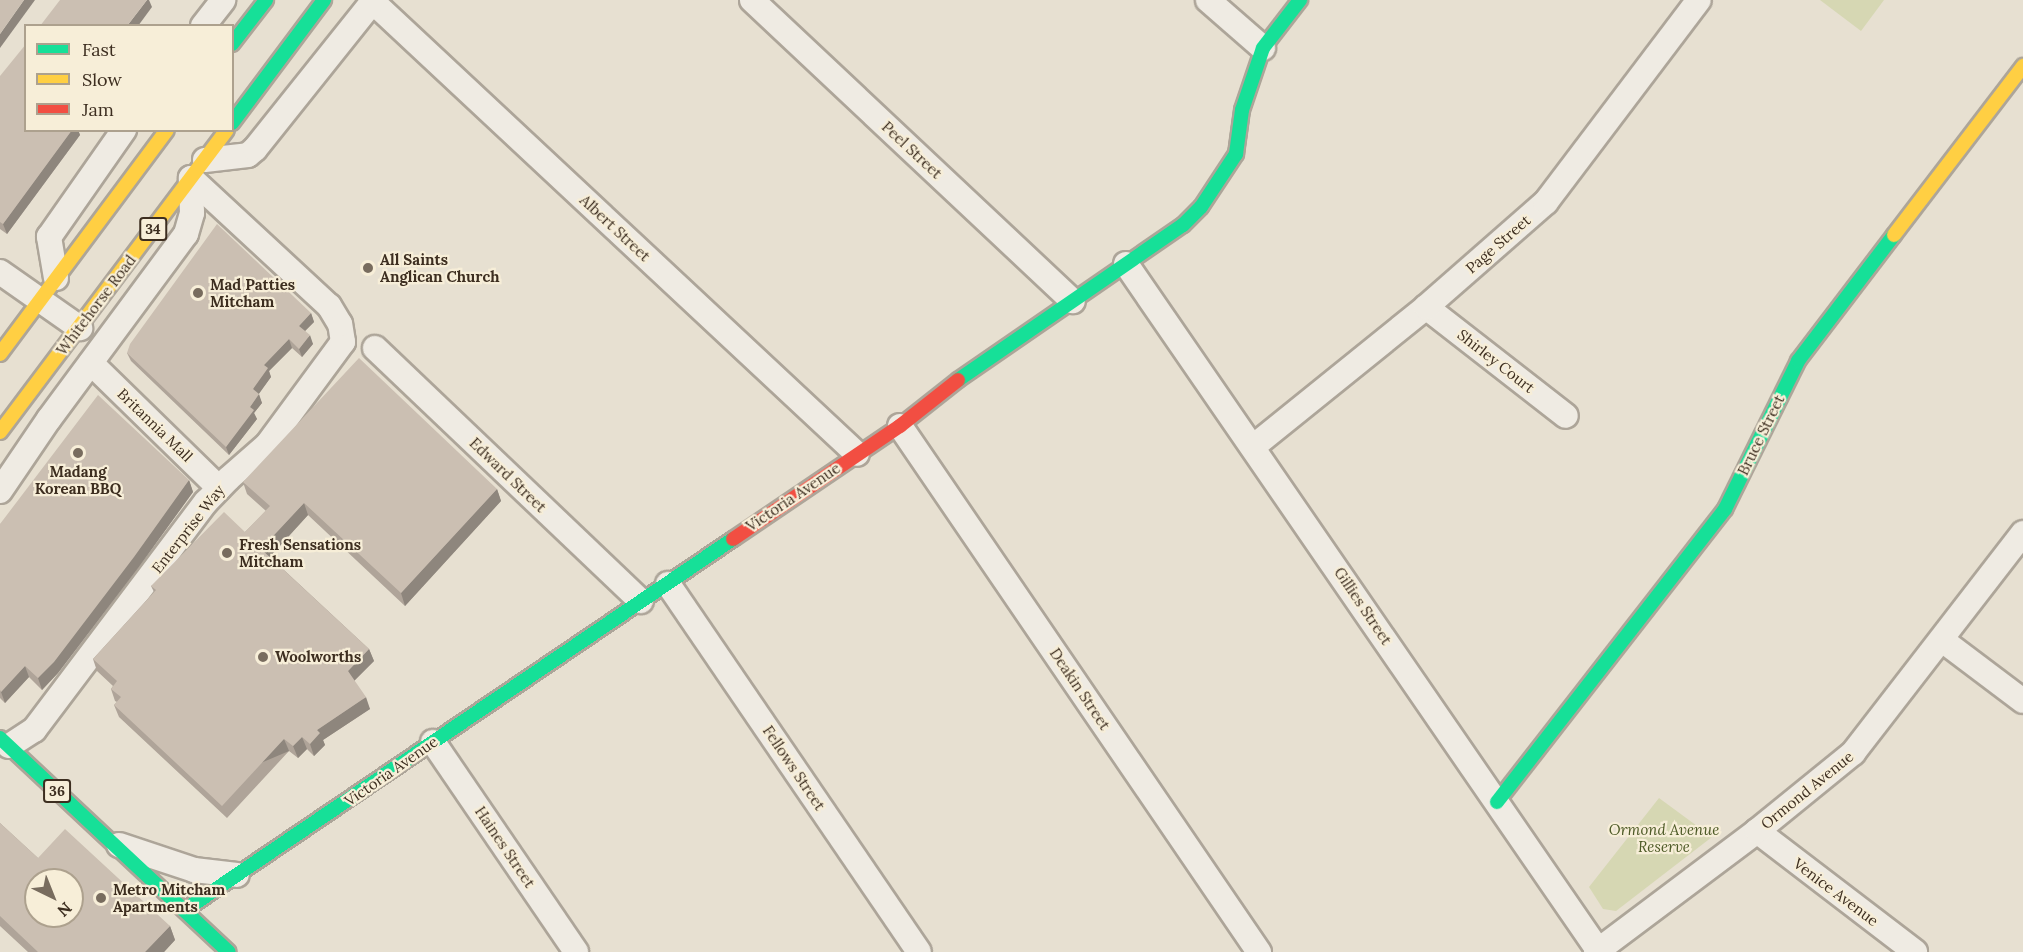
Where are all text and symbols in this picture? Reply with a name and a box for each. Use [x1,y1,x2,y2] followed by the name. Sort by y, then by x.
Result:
[24,24,234,132] legend
[82,38,116,61] text: Fast
[82,68,122,91] text: Slow
[82,98,114,121] text: Jam
[878,118,946,182] street label: Peel Street
[576,191,654,265] street label: Albert Street
[1462,211,1534,277] street label: Page Street
[138,218,168,240] road number: 34
[380,250,500,285] place label: All Saints Anglican Church
[52,251,140,359] street label: Whitehorse Road
[361,261,375,275] marker: All Saints Anglican Church
[210,275,295,310] place label: Mad Patties Mitcham
[191,286,205,300] marker: Mad Patties Mitcham
[1454,325,1538,397] street label: Shirley Court
[114,385,196,465] street label: Britannia Mall
[1734,392,1788,478] street label: Bruce Street
[466,434,550,516] street label: Edward Street
[71,446,85,460] marker: Madang Korean BBQ
[743,459,843,535] street label: Victoria Avenue
[35,462,121,497] place label: Madang Korean BBQ
[148,481,228,577] street label: Enterprise Way
[239,535,361,570] place label: Fresh Sensations Mitcham
[220,546,234,560] marker: Fresh Sensations Mitcham
[1331,564,1395,648] street label: Gillies Street
[1046,645,1114,733] street label: Deakin Street
[275,648,361,666] place label: Woolworths
[256,650,270,664] marker: Woolworths
[759,722,829,814] street label: Fellows Street
[341,732,441,810] street label: Victoria Avenue
[1757,747,1857,833] street label: Ormond Avenue
[42,780,72,802] road number: 36
[471,803,539,891] street label: Haines Street
[1609,820,1719,855] park label: Ormond Avenue Reserve
[1790,854,1882,930] street label: Venice Avenue
[24,868,84,928] north arrow
[113,880,225,915] place label: Metro Mitcham Apartments
[94,891,108,905] marker: Metro Mitcham Apartments
[54,898,76,921] text: N

